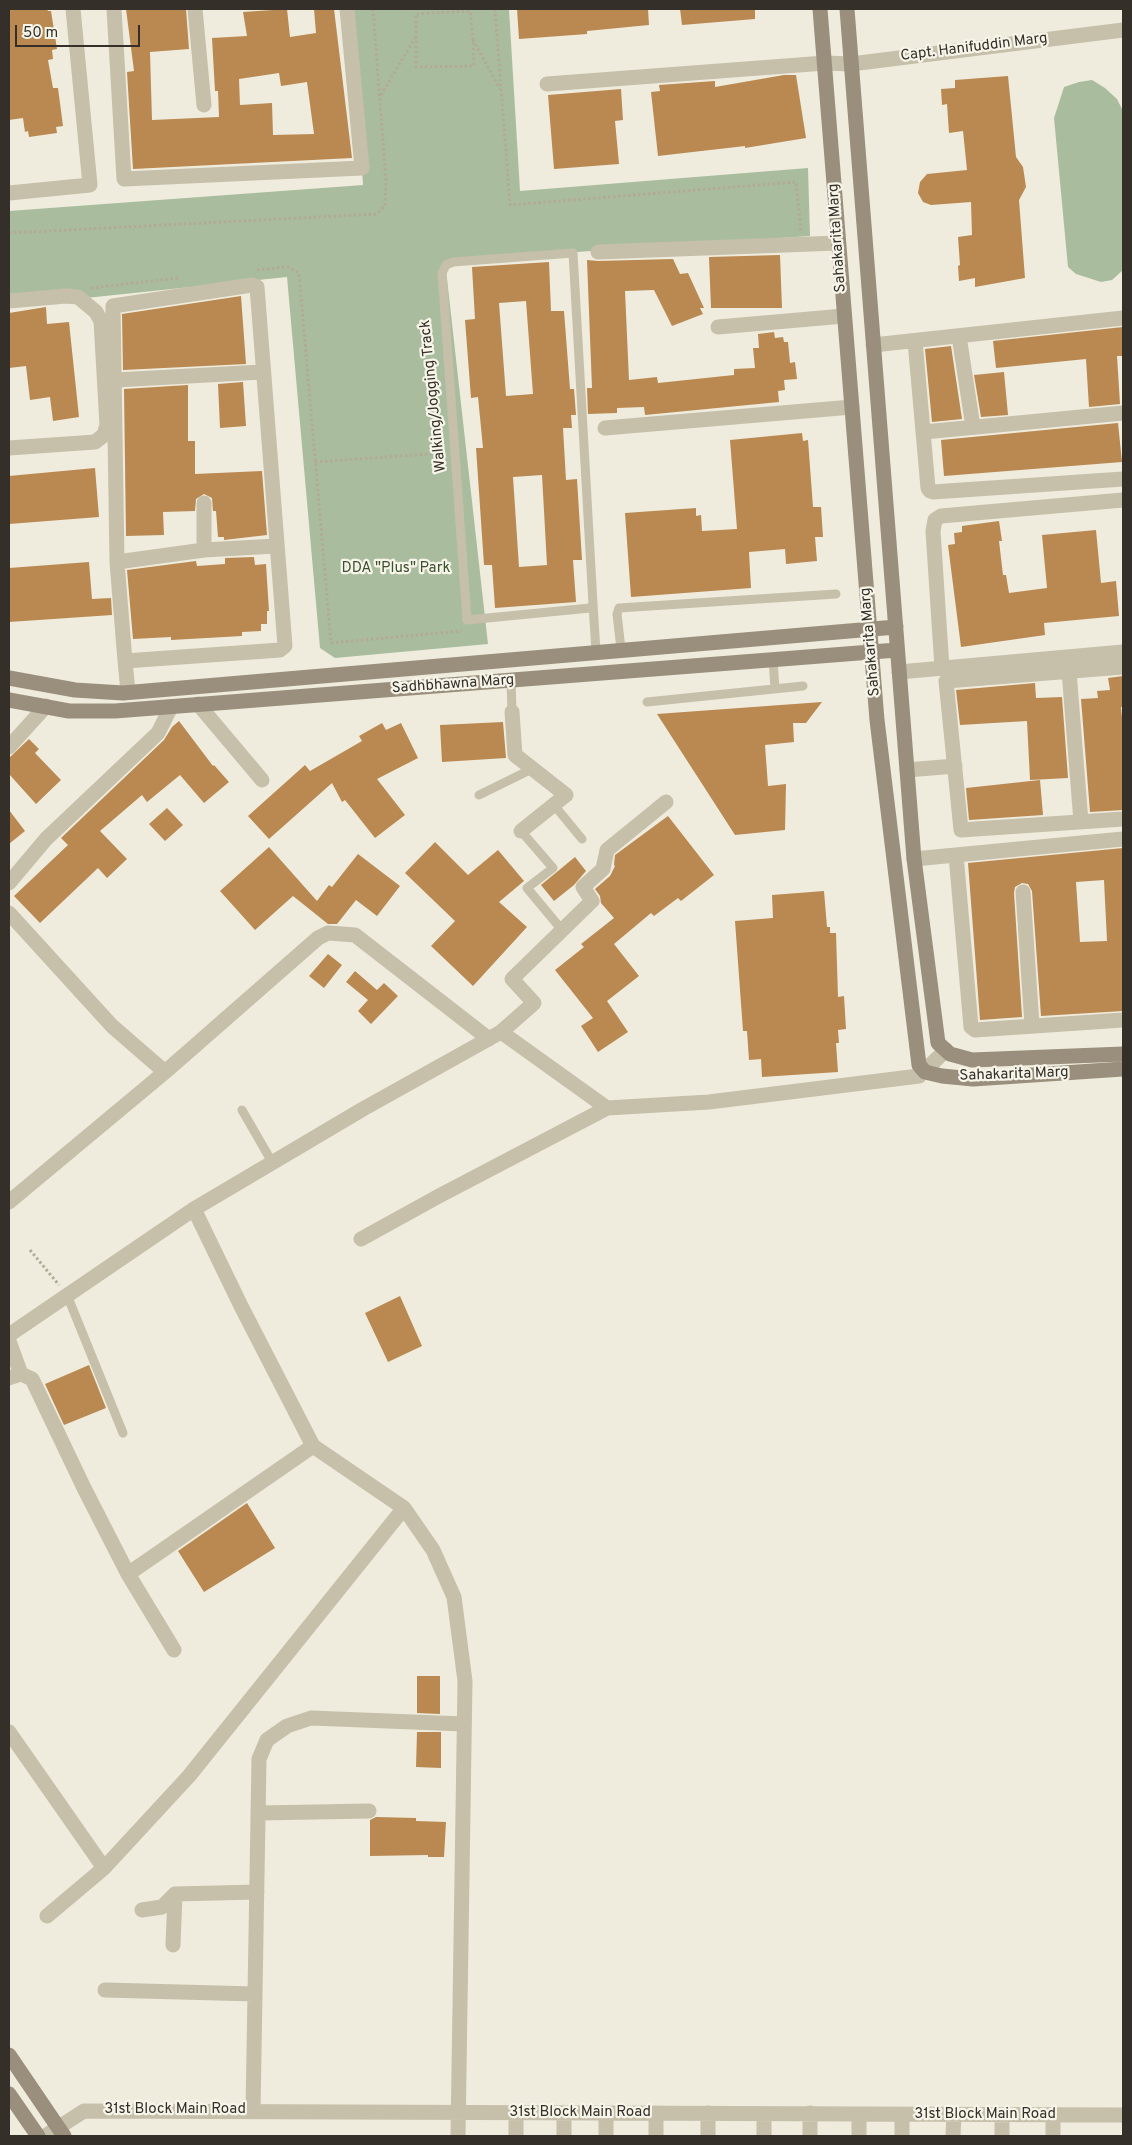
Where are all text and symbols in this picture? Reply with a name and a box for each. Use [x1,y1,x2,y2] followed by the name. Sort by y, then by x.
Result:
[18,15,142,47] scale bar
[23,24,58,43] text: 50 m
[899,30,1049,66] street label: Capt. Hanifuddin Marg
[825,183,851,293] street label: Sahakarita Marg
[417,319,451,473] street label: Walking/Jogging Track
[342,560,450,578] park label: DDA "Plus" Park
[857,587,885,697] street label: Sahakarita Marg
[391,672,515,698] street label: Sadhbhawna Marg
[959,1064,1069,1086] street label: Sahakarita Marg
[104,2101,246,2119] street label: 31st Block Main Road
[509,2104,651,2122] street label: 31st Block Main Road
[914,2106,1056,2124] street label: 31st Block Main Road

